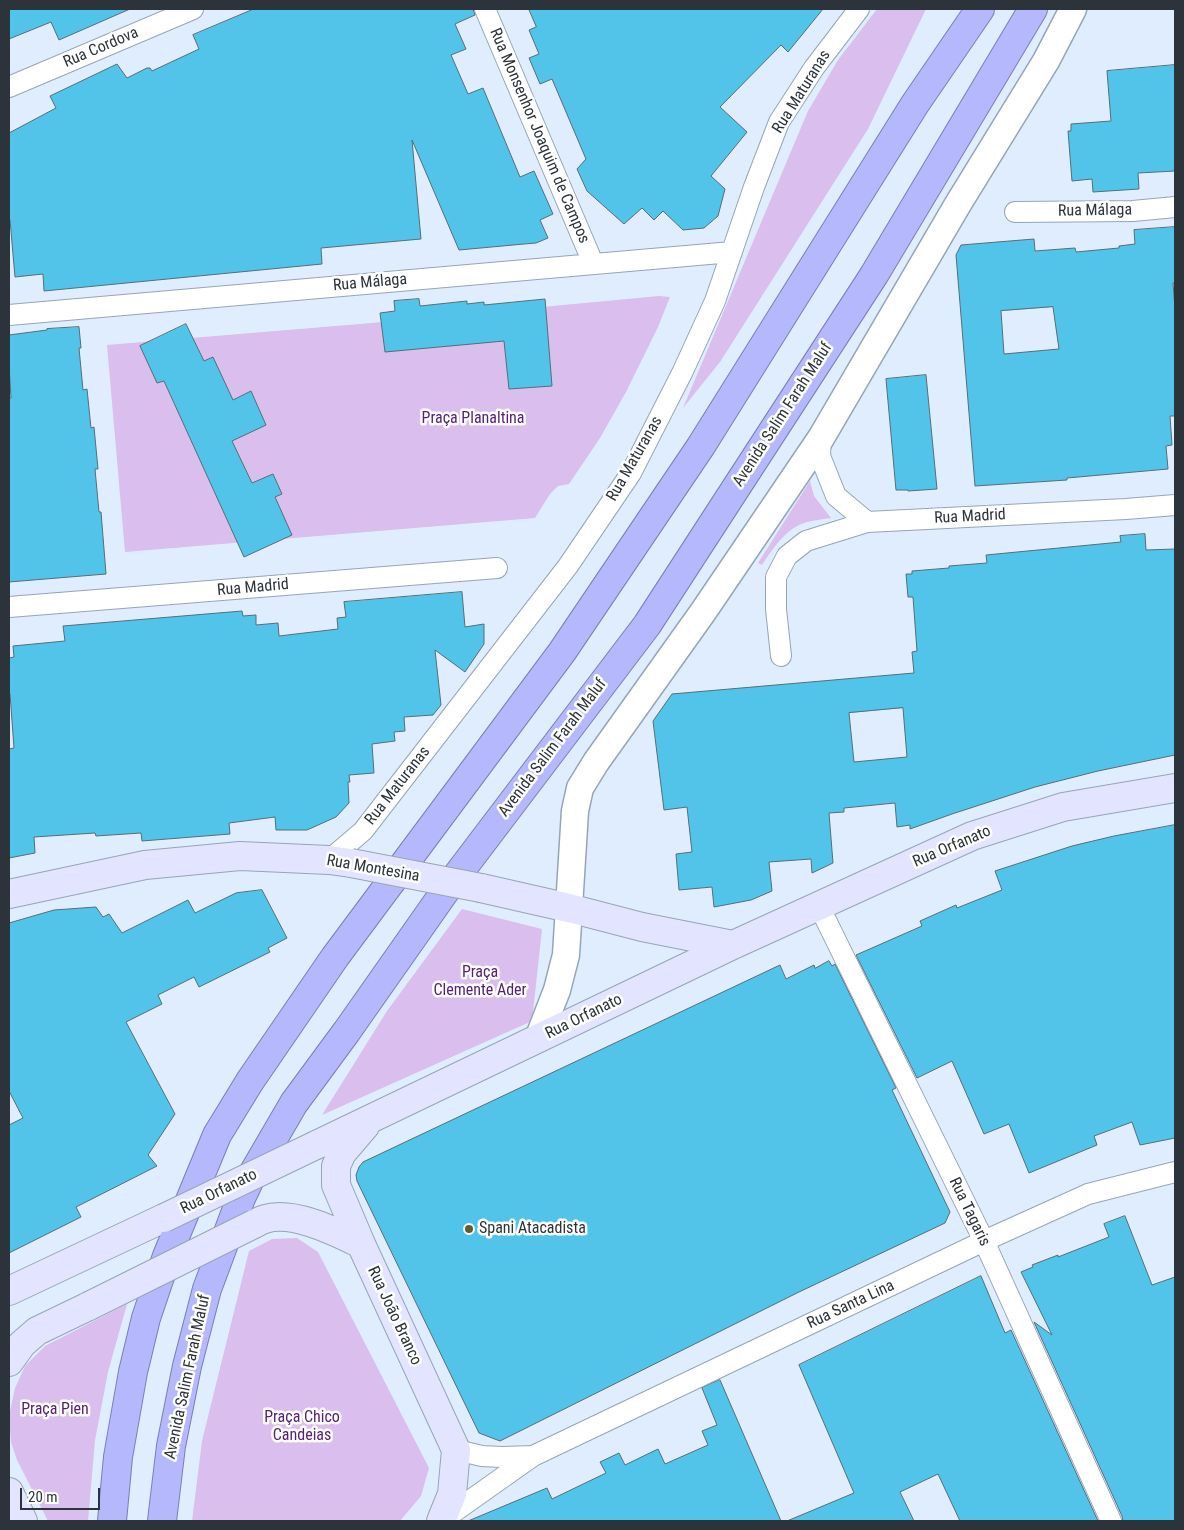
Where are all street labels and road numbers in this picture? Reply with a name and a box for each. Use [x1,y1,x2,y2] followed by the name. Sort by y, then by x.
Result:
[61,24,141,72] street label: Rua Cordova
[485,25,593,247] street label: Rua Monsenhor Joaquim de Campos
[769,47,835,137] street label: Rua Maturanas
[1058,201,1132,221] street label: Rua Málaga
[332,270,408,296] street label: Rua Málaga
[729,339,837,491] street label: Avenida Salim Farah Maluf
[603,413,667,505] street label: Rua Maturanas
[934,506,1006,528] street label: Rua Madrid
[216,575,290,601] street label: Rua Madrid
[495,675,611,821] street label: Avenida Salim Farah Maluf
[361,743,435,829] street label: Rua Maturanas
[910,822,994,872] street label: Rua Orfanato
[325,851,421,887] street label: Rua Montesina
[543,990,625,1044] street label: Rua Orfanato
[178,1165,260,1219] street label: Rua Orfanato
[944,1175,994,1249] street label: Rua Tagaris
[363,1264,425,1368] street label: Rua João Branco
[804,1276,898,1334] street label: Rua Santa Lina
[161,1293,215,1461] street label: Avenida Salim Farah Maluf

